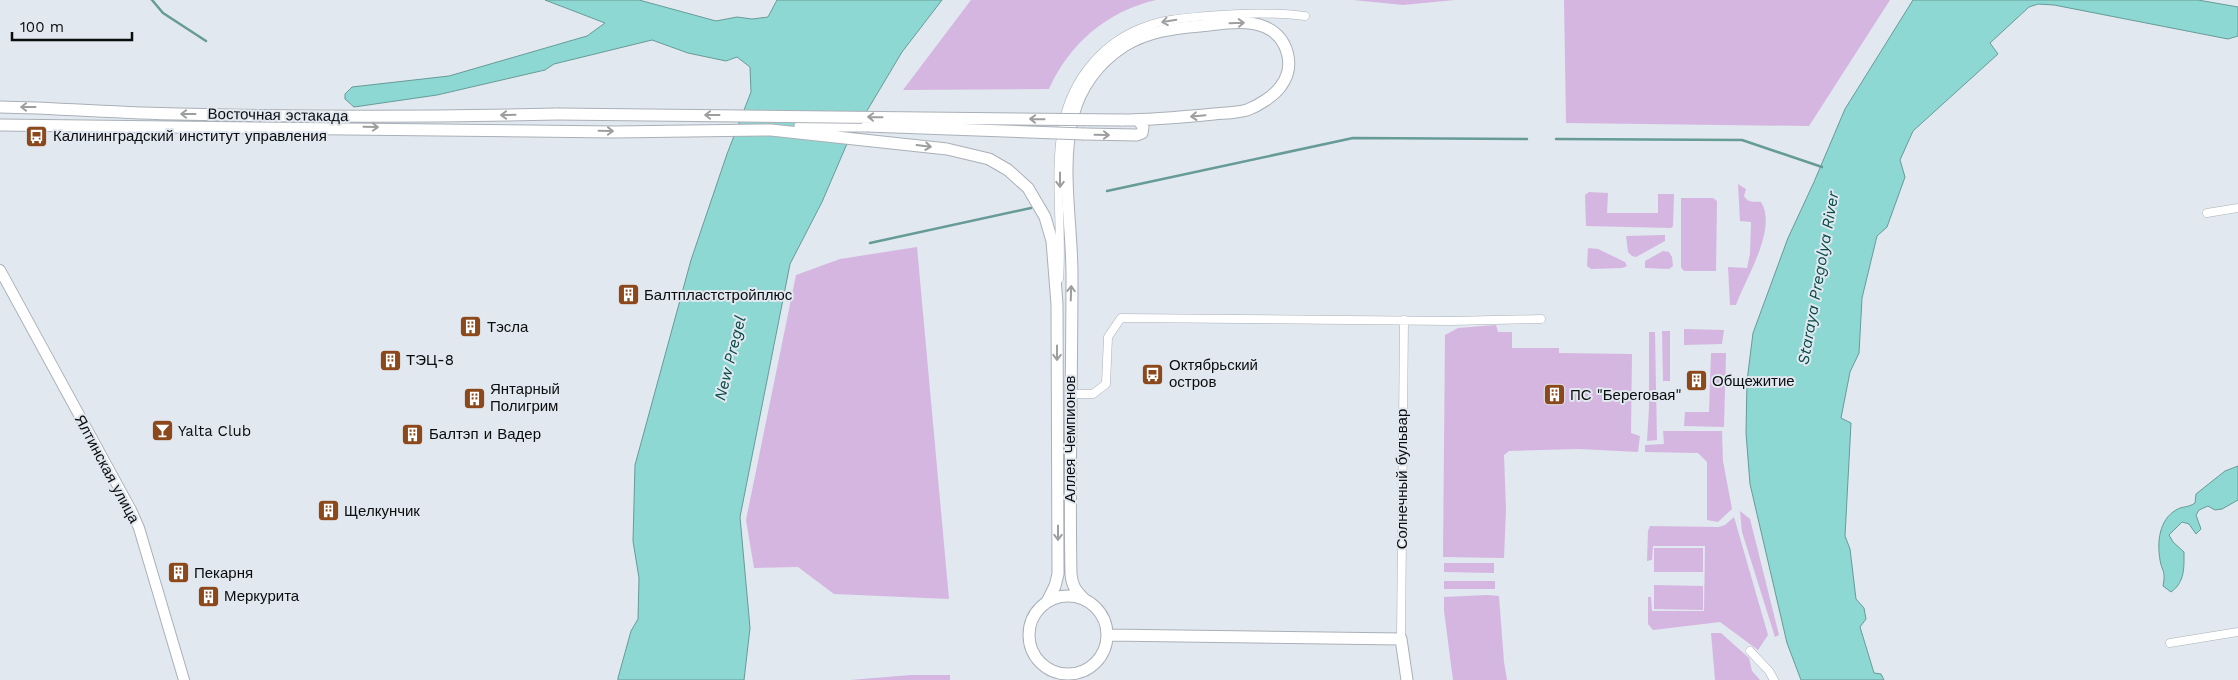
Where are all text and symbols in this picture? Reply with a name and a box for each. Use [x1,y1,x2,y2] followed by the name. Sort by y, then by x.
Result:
[12,10,132,42] scale bar
[1162,16,1178,26] one-way arrow
[20,18,64,36] text: 100 m
[1229,19,1245,28] one-way arrow
[20,102,36,112] one-way arrow
[207,105,349,125] street label: Восточная эстакада
[180,109,196,119] one-way arrow
[500,110,516,120] one-way arrow
[704,110,720,120] one-way arrow
[1190,111,1206,120] one-way arrow
[867,112,883,122] one-way arrow
[1029,114,1046,124] one-way arrow
[363,123,379,132] one-way arrow
[25,124,49,148] bus stop icon: Калининградский институт управления
[53,127,327,145] place label: Калининградский институт управления
[597,127,613,136] one-way arrow
[1094,130,1110,140] one-way arrow
[915,141,931,151] one-way arrow
[1055,172,1065,188] one-way arrow
[1793,189,1843,366] water label: Staraya Pregolya River
[616,283,640,307] building icon: Балтпластстройплюс
[1067,285,1076,301] one-way arrow
[644,286,793,304] place label: Балтпластстройплюс
[710,313,750,402] water label: New Pregel
[459,315,483,339] building icon: Тэсла
[487,318,529,336] place label: Тэсла
[1052,344,1062,361] one-way arrow
[378,348,402,372] building icon: ТЭЦ-8
[406,351,454,369] place label: ТЭЦ-8
[1169,356,1258,391] place label: Октябрьский остров
[1141,362,1165,386] bus stop icon: Октябрьский остров
[1684,369,1708,393] building icon: Общежитие
[1712,372,1795,390] place label: Общежитие
[1061,375,1079,503] street label: Аллея Чемпионов
[490,380,560,415] place label: Янтарный Полигрим
[1542,383,1566,407] building icon: ПС "Береговая"
[462,386,486,410] building icon: Янтарный Полигрим
[1570,386,1681,404] place label: ПС "Береговая"
[1393,409,1411,549] street label: Солнечный бульвар
[71,412,143,527] street label: Ялтинская улица
[150,419,174,443] bar icon: Yalta Club
[178,422,251,440] place label: Yalta Club
[401,422,425,446] building icon: Балтэп и Вадер
[429,425,541,443] place label: Балтэп и Вадер
[316,499,340,523] building icon: Щелкунчик
[344,502,420,520] place label: Щелкунчик
[1053,524,1063,541] one-way arrow
[166,561,190,585] building icon: Пекарня
[194,564,253,582] place label: Пекарня
[196,584,220,608] building icon: Меркурита
[224,587,300,605] place label: Меркурита

